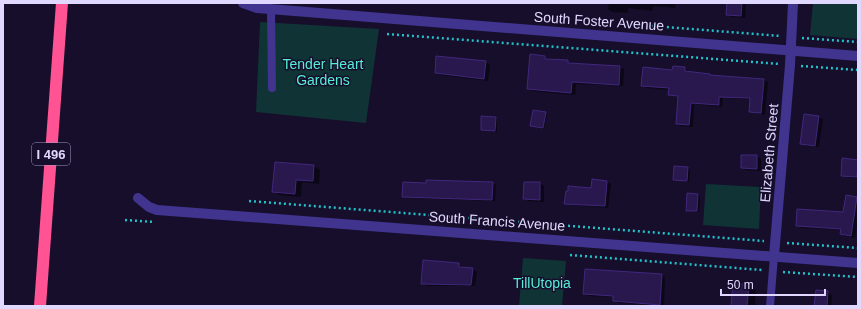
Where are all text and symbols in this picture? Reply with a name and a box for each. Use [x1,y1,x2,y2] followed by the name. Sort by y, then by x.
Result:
[533,8,665,34] street label: South Foster Avenue
[283,56,364,88] park label: Tender Heart Gardens
[757,103,781,203] street label: Elizabeth Street
[32,143,70,165] road number: I 496
[428,208,566,234] street label: South Francis Avenue
[721,271,825,297] scale bar
[513,275,571,291] park label: TillUtopia
[727,278,754,292] text: 50 m

